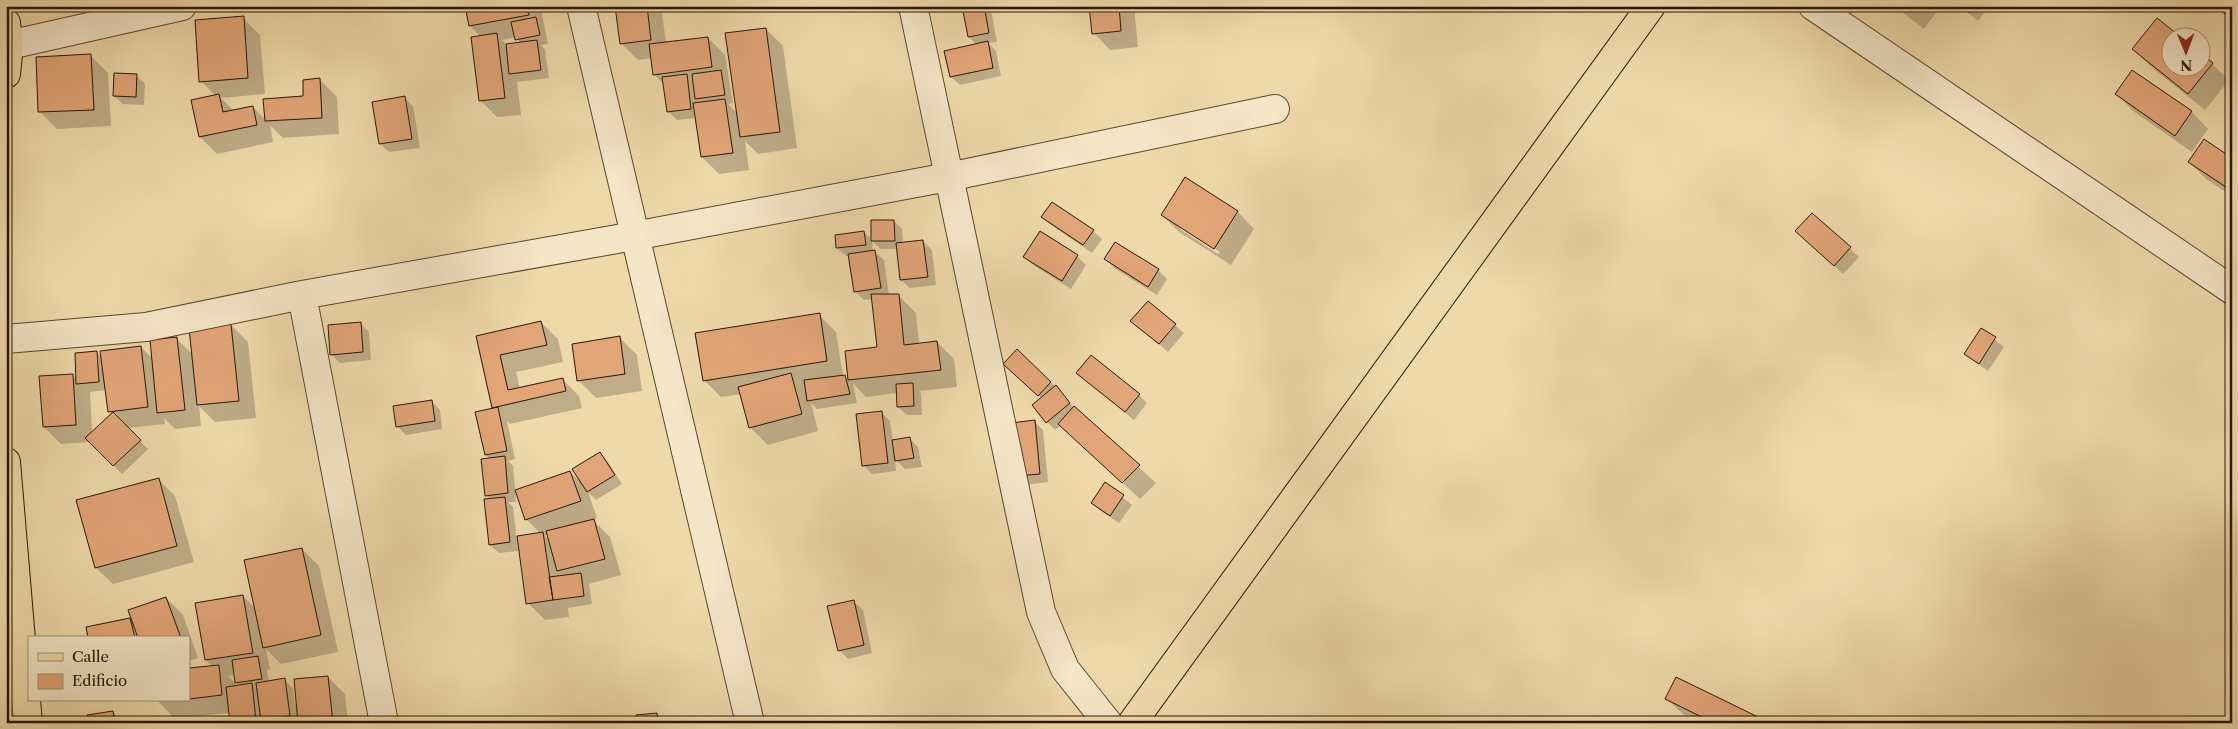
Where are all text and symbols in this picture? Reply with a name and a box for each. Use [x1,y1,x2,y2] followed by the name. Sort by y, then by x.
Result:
[2160,28,2210,78] north arrow
[2180,56,2192,74] text: N
[28,636,190,702] legend
[72,647,109,666] text: Calle
[72,671,127,690] text: Edificio

